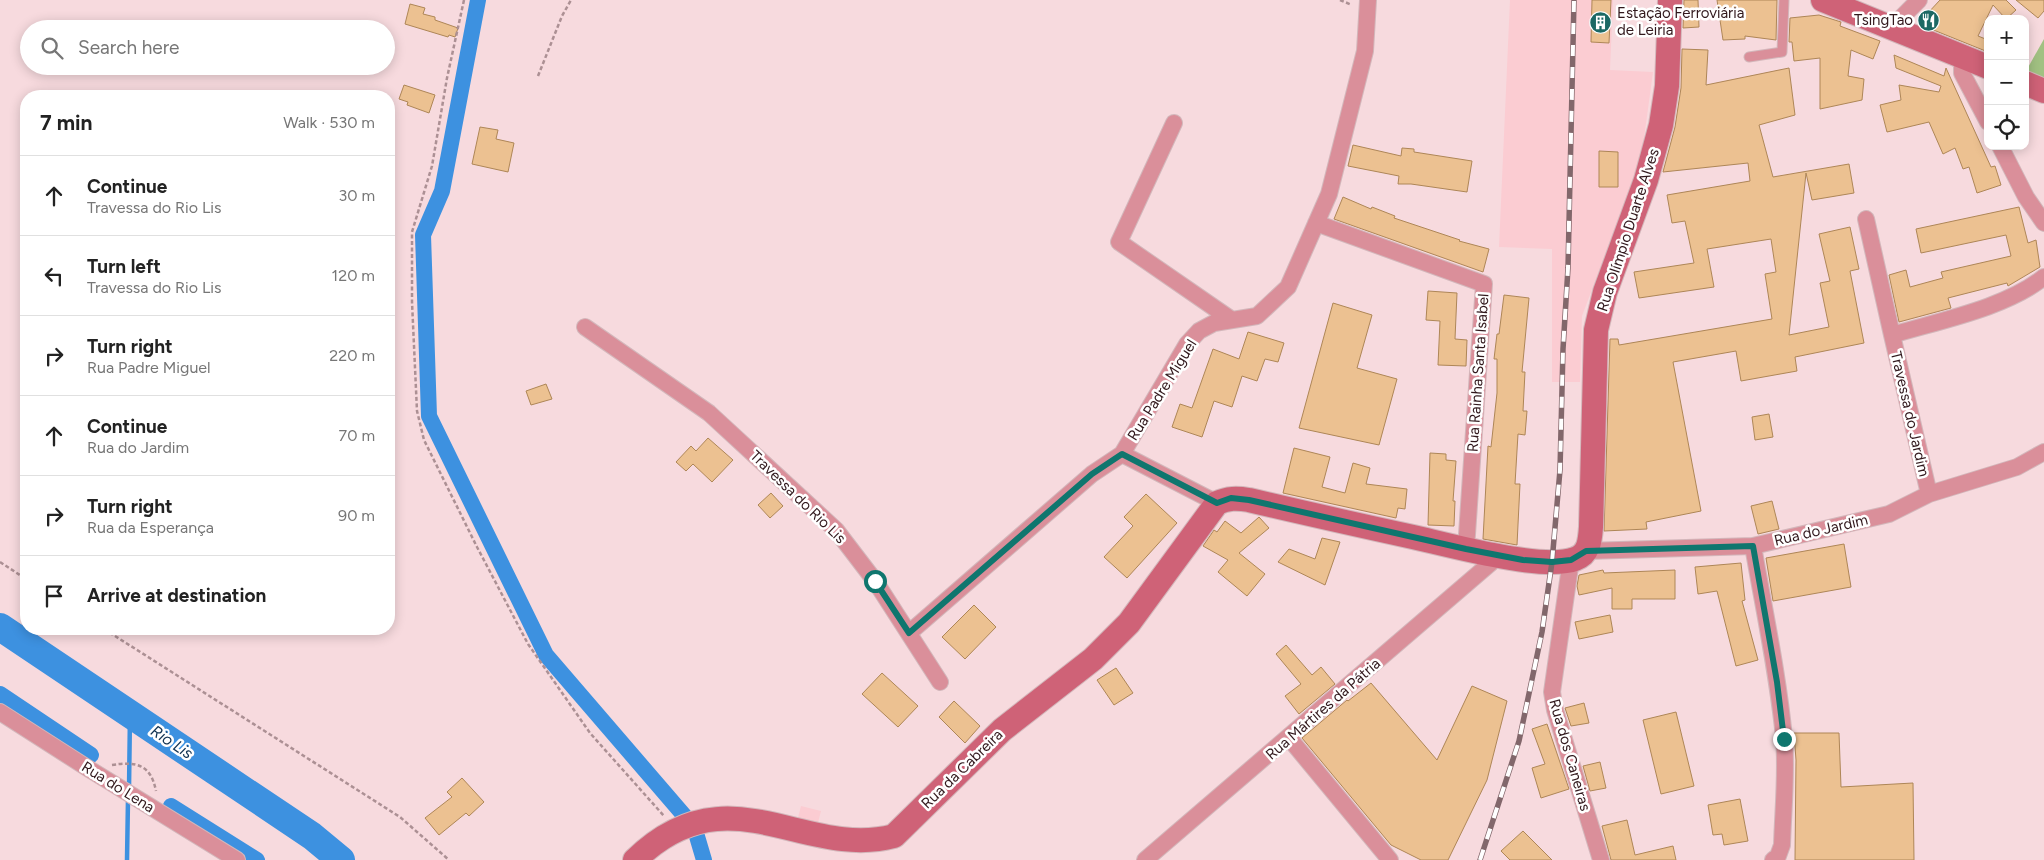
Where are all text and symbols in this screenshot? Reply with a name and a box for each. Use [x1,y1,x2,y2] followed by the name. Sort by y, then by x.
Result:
[1617,4,1744,39] place label: Estação Ferroviária de Leiria
[1917,8,1941,32] restaurant icon: TsingTao
[1589,10,1613,34] building icon: Estação Ferroviária de Leiria
[1854,11,1913,29] place label: TsingTao
[1984,15,2029,150] map controls
[1984,15,2029,60] button: +
[20,20,395,75] search box
[38,34,66,62] icon: search
[78,36,180,59] text: Search here
[1984,60,2029,105] button: −
[1984,105,2029,150] button: locate
[40,110,92,135] text: 7 min
[283,113,375,132] text: Walk · 530 m
[1593,146,1663,314] street label: Rua Olímpio Duarte Alves
[87,175,167,198] text: Continue
[40,182,68,210] icon: ahead
[338,186,375,205] text: 30 m
[87,198,221,217] text: Travessa do Rio Lis
[87,255,161,278] text: Turn left
[40,262,68,290] icon: left
[332,266,375,285] text: 120 m
[87,278,221,297] text: Travessa do Rio Lis
[1463,293,1493,453] street label: Rua Rainha Santa Isabel
[87,335,173,358] text: Turn right
[1124,336,1200,444] street label: Rua Padre Miguel
[40,342,68,370] icon: right
[329,346,375,365] text: 220 m
[1887,350,1933,478] street label: Travessa do Jardim
[87,358,211,377] text: Rua Padre Miguel
[87,415,167,438] text: Continue
[40,422,68,450] icon: ahead
[339,426,375,445] text: 70 m
[87,438,189,457] text: Rua do Jardim
[746,447,850,547] street label: Travessa do Rio Lis
[87,495,173,518] text: Turn right
[40,502,68,530] icon: right
[338,506,375,525] text: 90 m
[1772,510,1870,550] street label: Rua do Jardim
[87,518,214,537] text: Rua da Esperança
[864,570,887,593] route start
[40,582,68,610] icon: arrive
[87,584,266,607] text: Arrive at destination
[1262,654,1384,764] street label: Rua Mártires da Pátria
[1545,697,1595,813] street label: Rua dos Caneiras
[147,721,197,763] water label: Rio Lis
[918,726,1006,812] street label: Rua da Cabreira
[1773,728,1796,751] route end
[78,758,158,816] street label: Rua do Lena

